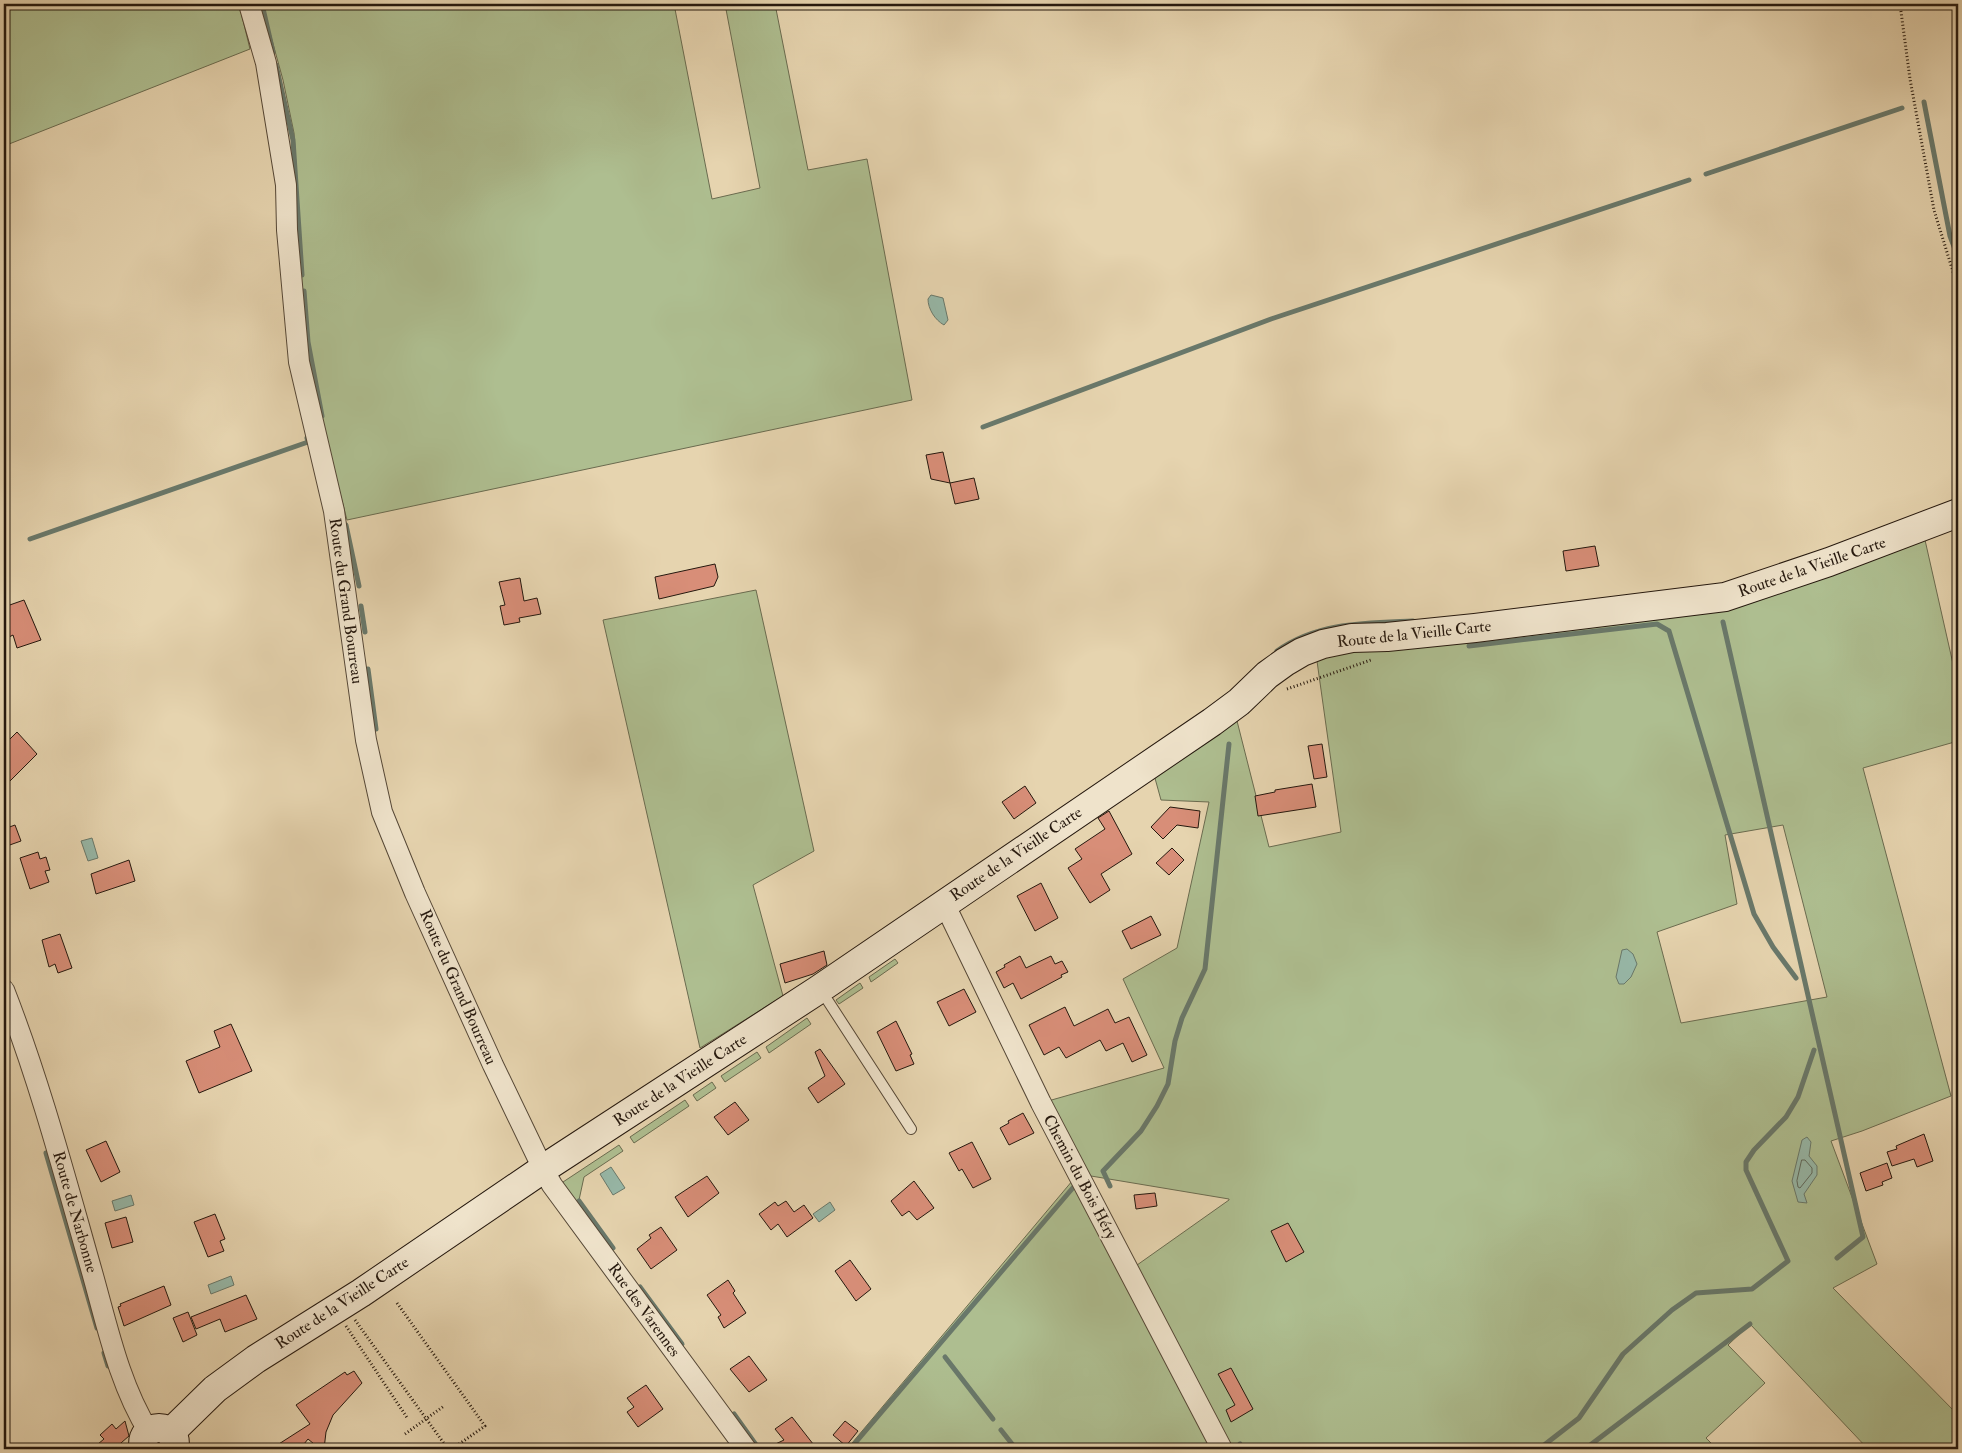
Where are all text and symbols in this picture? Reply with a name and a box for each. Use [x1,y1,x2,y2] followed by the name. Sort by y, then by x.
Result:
[324,517,368,685] street label: Route du Grand Bourreau
[1735,532,1889,602] street label: Route de la Vieille Carte
[1336,616,1492,652] street label: Route de la Vieille Carte
[946,802,1086,906] street label: Route de la Vieille Carte
[415,907,501,1067] street label: Route du Grand Bourreau
[610,1029,751,1131] street label: Route de la Vieille Carte
[1039,1111,1122,1244] street label: Chemin du Bois Héry
[48,1149,102,1275] street label: Route de Narbonne
[272,1252,413,1354] street label: Route de la Vieille Carte
[603,1259,685,1361] street label: Rue des Varennes

